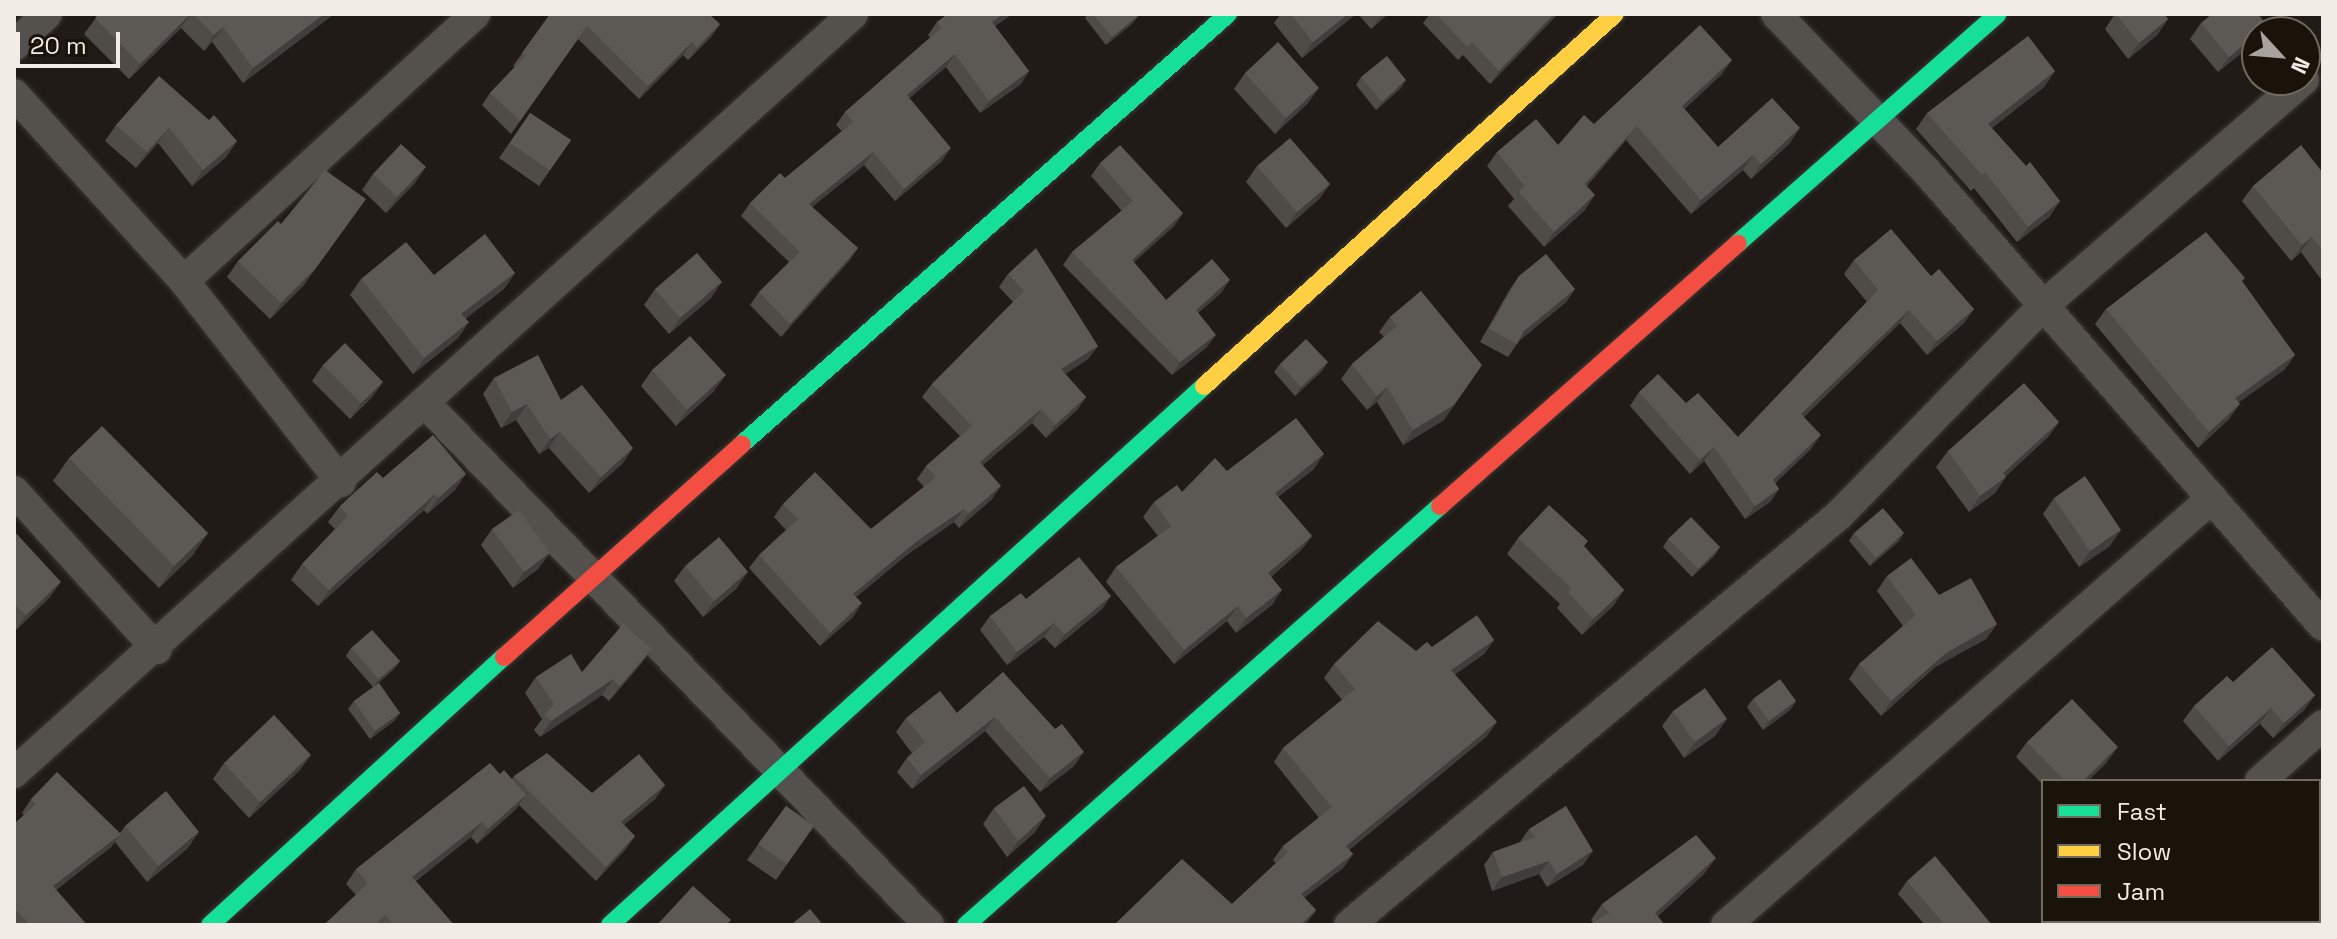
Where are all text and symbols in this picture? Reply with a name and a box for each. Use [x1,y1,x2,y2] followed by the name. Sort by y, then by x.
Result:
[20,16,124,66] scale bar
[2241,16,2321,96] north arrow
[30,30,87,61] text: 20 m
[2285,53,2317,78] text: N
[2041,779,2321,923] legend
[2117,796,2167,827] text: Fast
[2117,836,2171,867] text: Slow
[2117,876,2165,907] text: Jam

